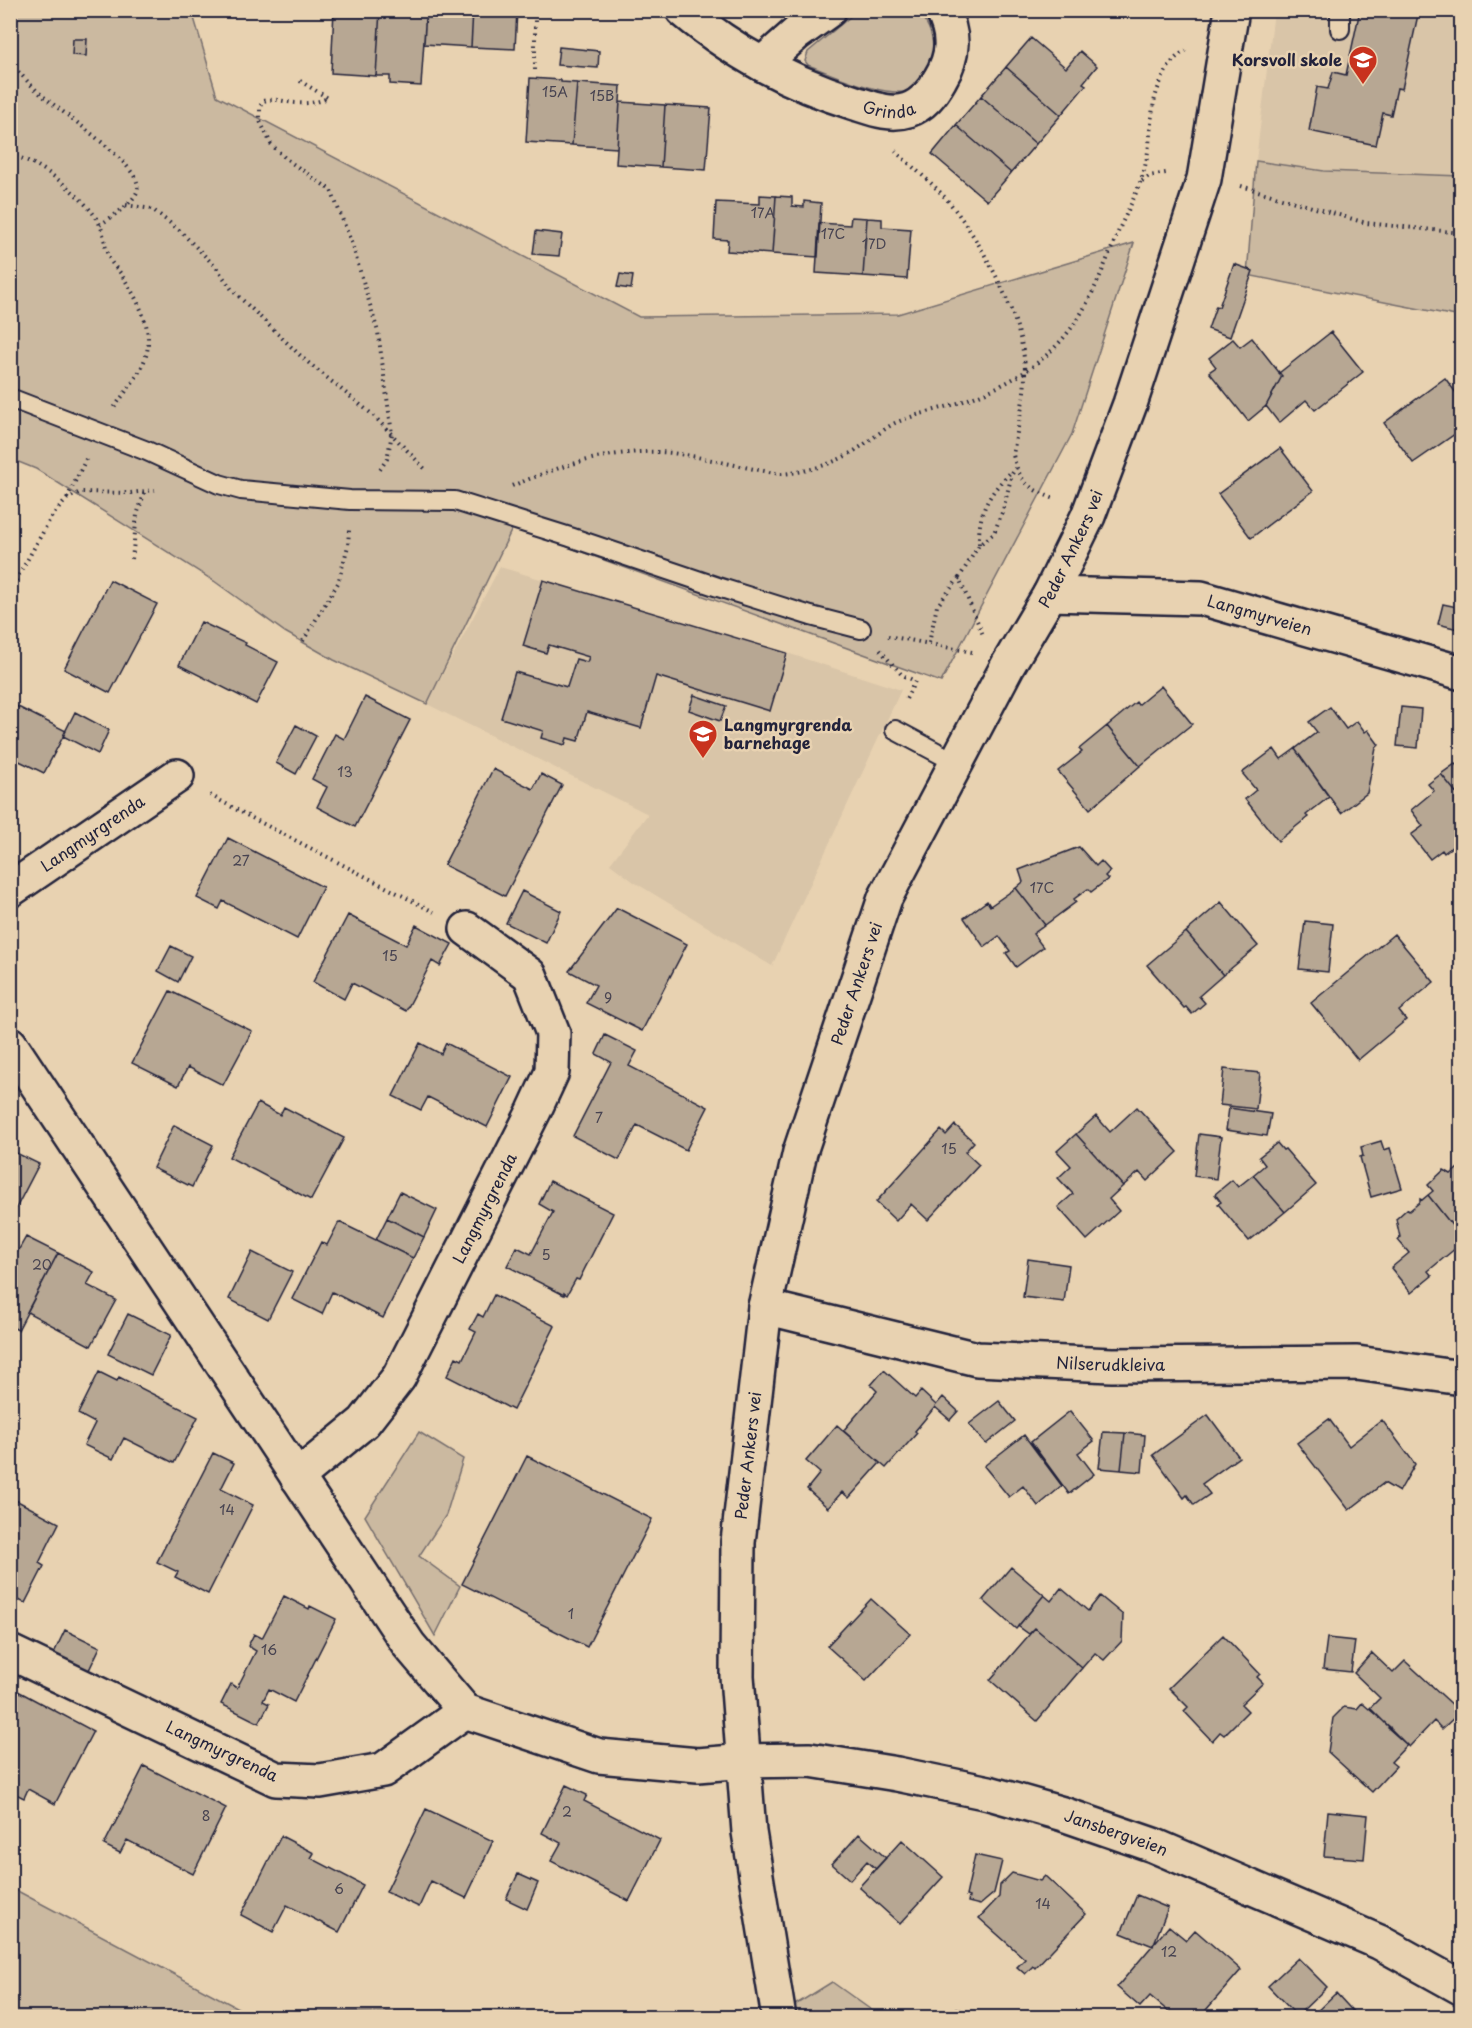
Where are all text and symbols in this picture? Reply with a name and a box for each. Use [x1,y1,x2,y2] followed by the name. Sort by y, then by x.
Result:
[1347,44,1379,86] school or university icon: Korsvoll skole
[1232,47,1342,71] place label: Korsvoll skole
[542,81,568,102] house number: 15A
[590,85,614,106] house number: 15B
[860,93,919,123] street label: Grinda
[751,202,776,223] house number: 17A
[821,223,845,244] house number: 17C
[862,233,886,254] house number: 17D
[1032,486,1108,612] street label: Peder Ankers vei
[1205,587,1315,640] street label: Langmyrveien
[724,712,852,754] place label: Langmyrgrenda barnehage
[687,718,719,760] school or university icon: Langmyrgrenda barnehage
[337,761,353,782] house number: 13
[35,789,149,877] street label: Langmyrgrenda
[232,850,250,871] house number: 27
[1030,877,1054,898] house number: 17C
[824,919,887,1048] street label: Peder Ankers vei
[382,945,398,966] house number: 15
[604,987,612,1008] house number: 9
[595,1107,603,1128] house number: 7
[941,1138,957,1159] house number: 15
[446,1148,522,1267] street label: Langmyrgrenda
[541,1244,551,1265] house number: 5
[32,1254,52,1275] house number: 20
[1056,1350,1165,1376] street label: Nilserudkleiva
[728,1390,766,1520] street label: Peder Ankers vei
[219,1499,235,1520] house number: 14
[568,1603,574,1624] house number: 1
[261,1639,277,1660] house number: 16
[162,1714,283,1787] street label: Langmyrgrenda
[562,1801,572,1822] house number: 2
[1061,1802,1172,1861] street label: Jansbergveien
[202,1805,210,1826] house number: 8
[334,1878,344,1899] house number: 6
[1035,1893,1051,1914] house number: 14
[1161,1941,1177,1962] house number: 12

